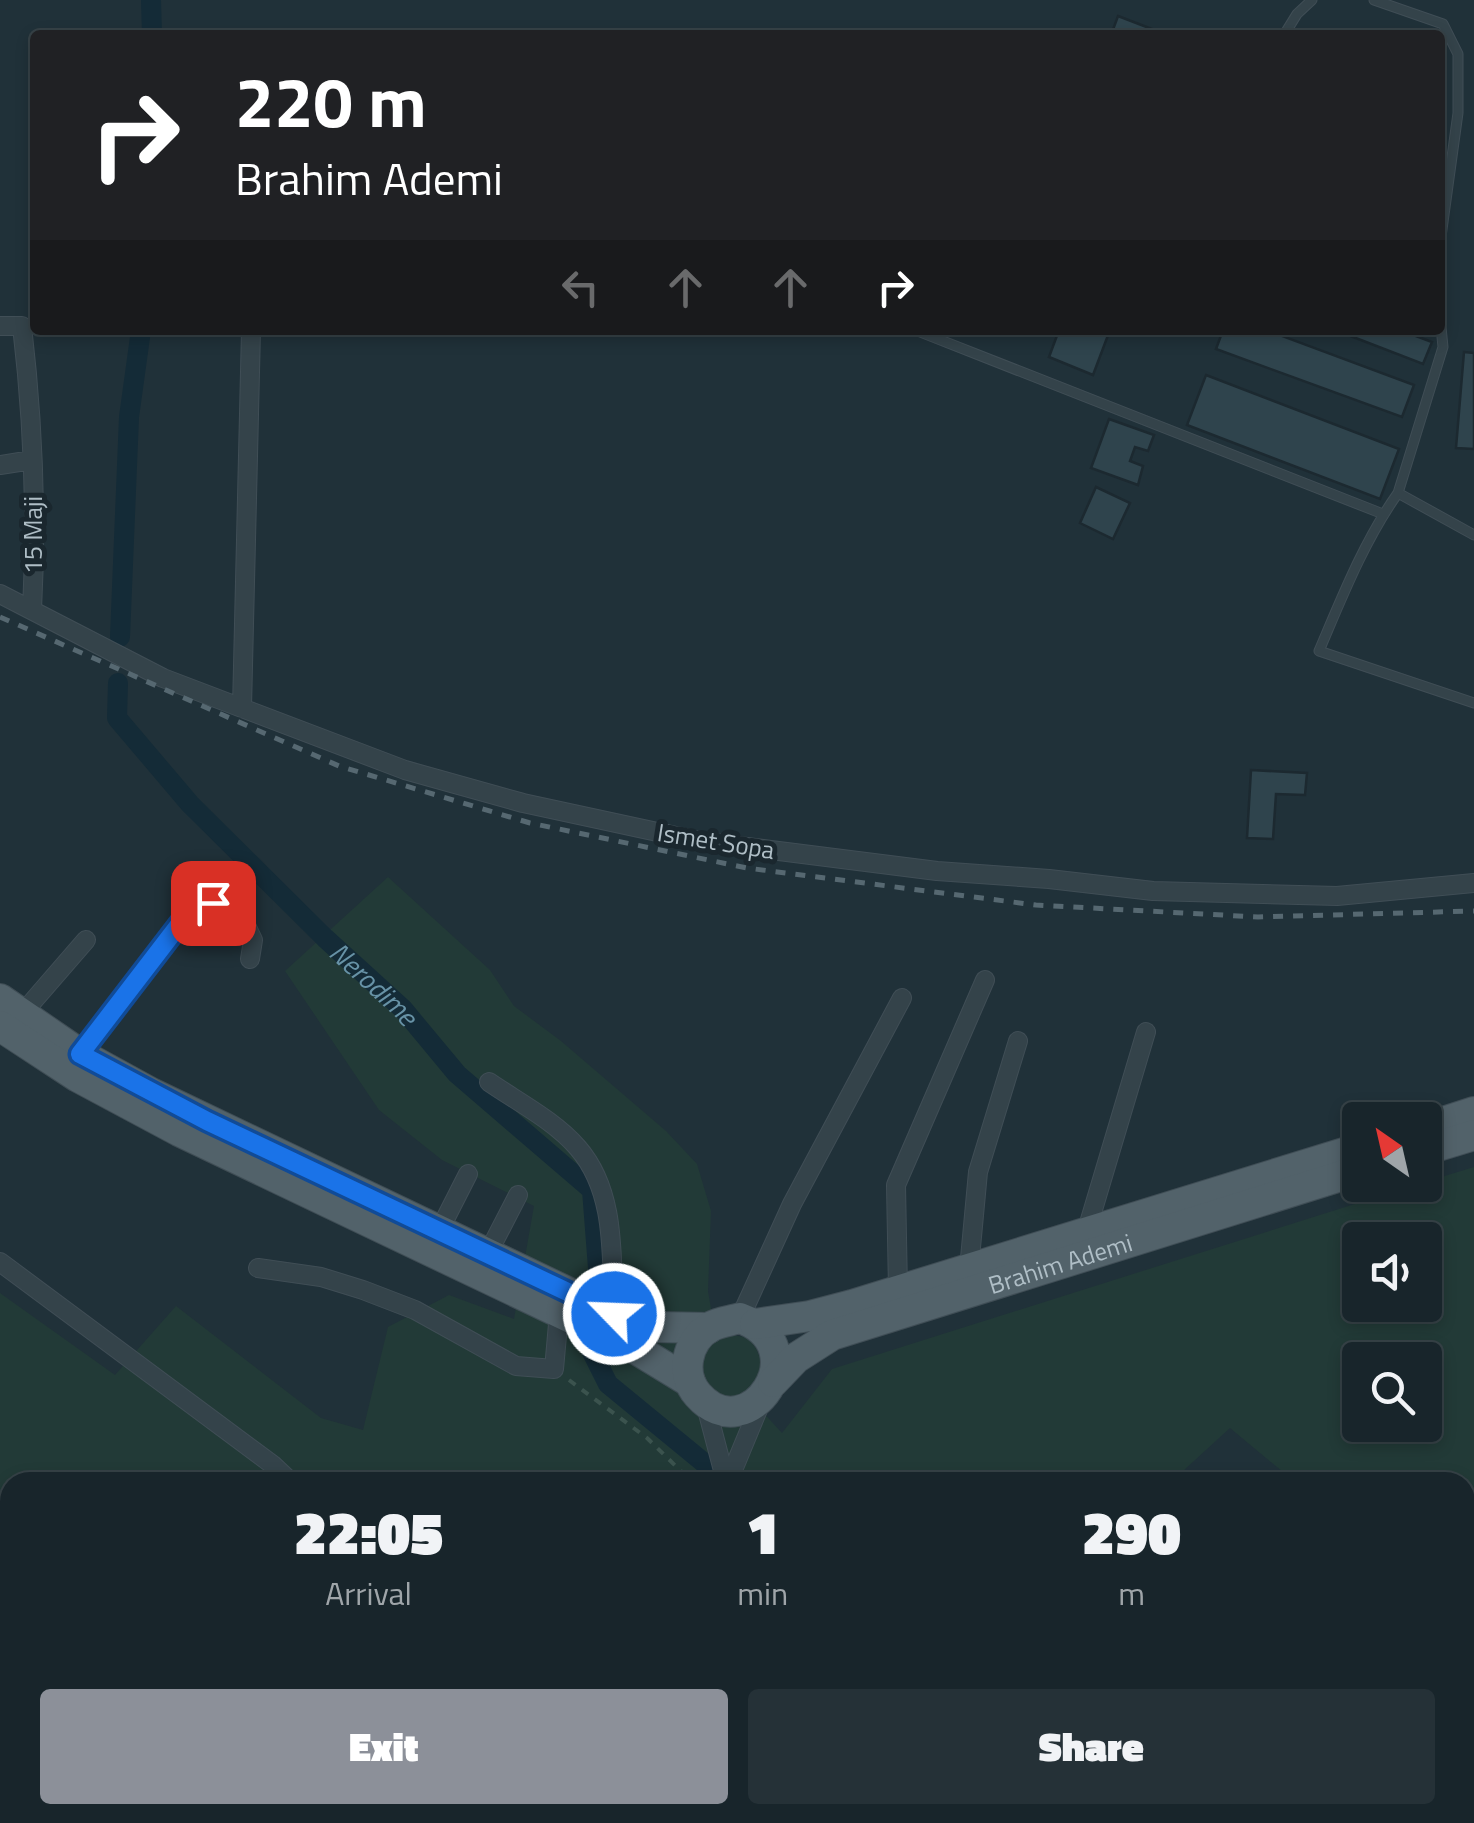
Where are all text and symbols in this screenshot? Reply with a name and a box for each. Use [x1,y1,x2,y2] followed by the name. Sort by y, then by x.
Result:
[235,48,427,154] text: 220 m
[70,70,200,200] icon: right
[235,144,503,212] text: Brahim Ademi
[553,260,608,315] icon: left
[658,260,713,315] icon: ahead
[763,260,818,315] icon: ahead
[868,260,923,315] icon: right
[14,496,52,574] street label: 15 Maji
[655,813,778,869] street label: Ismet Sopa
[171,861,256,946] pin
[186,876,241,931] icon: arrive
[320,931,431,1036] water label: Nerodime
[1342,1102,1442,1202] north arrow
[1342,1102,1442,1442] map controls
[1342,1222,1442,1322] button: sound
[983,1223,1137,1304] street label: Brahim Ademi
[562,1262,666,1366] position arrow
[1342,1342,1442,1442] button: search
[294,1486,443,1577] text: 22:05
[746,1486,779,1577] text: 1
[1082,1486,1181,1577] text: 290
[325,1569,412,1617] text: Arrival
[737,1569,788,1617] text: min
[1118,1569,1145,1617] text: m
[40,1689,728,1804] button: Exit
[748,1689,1435,1804] button: Share

